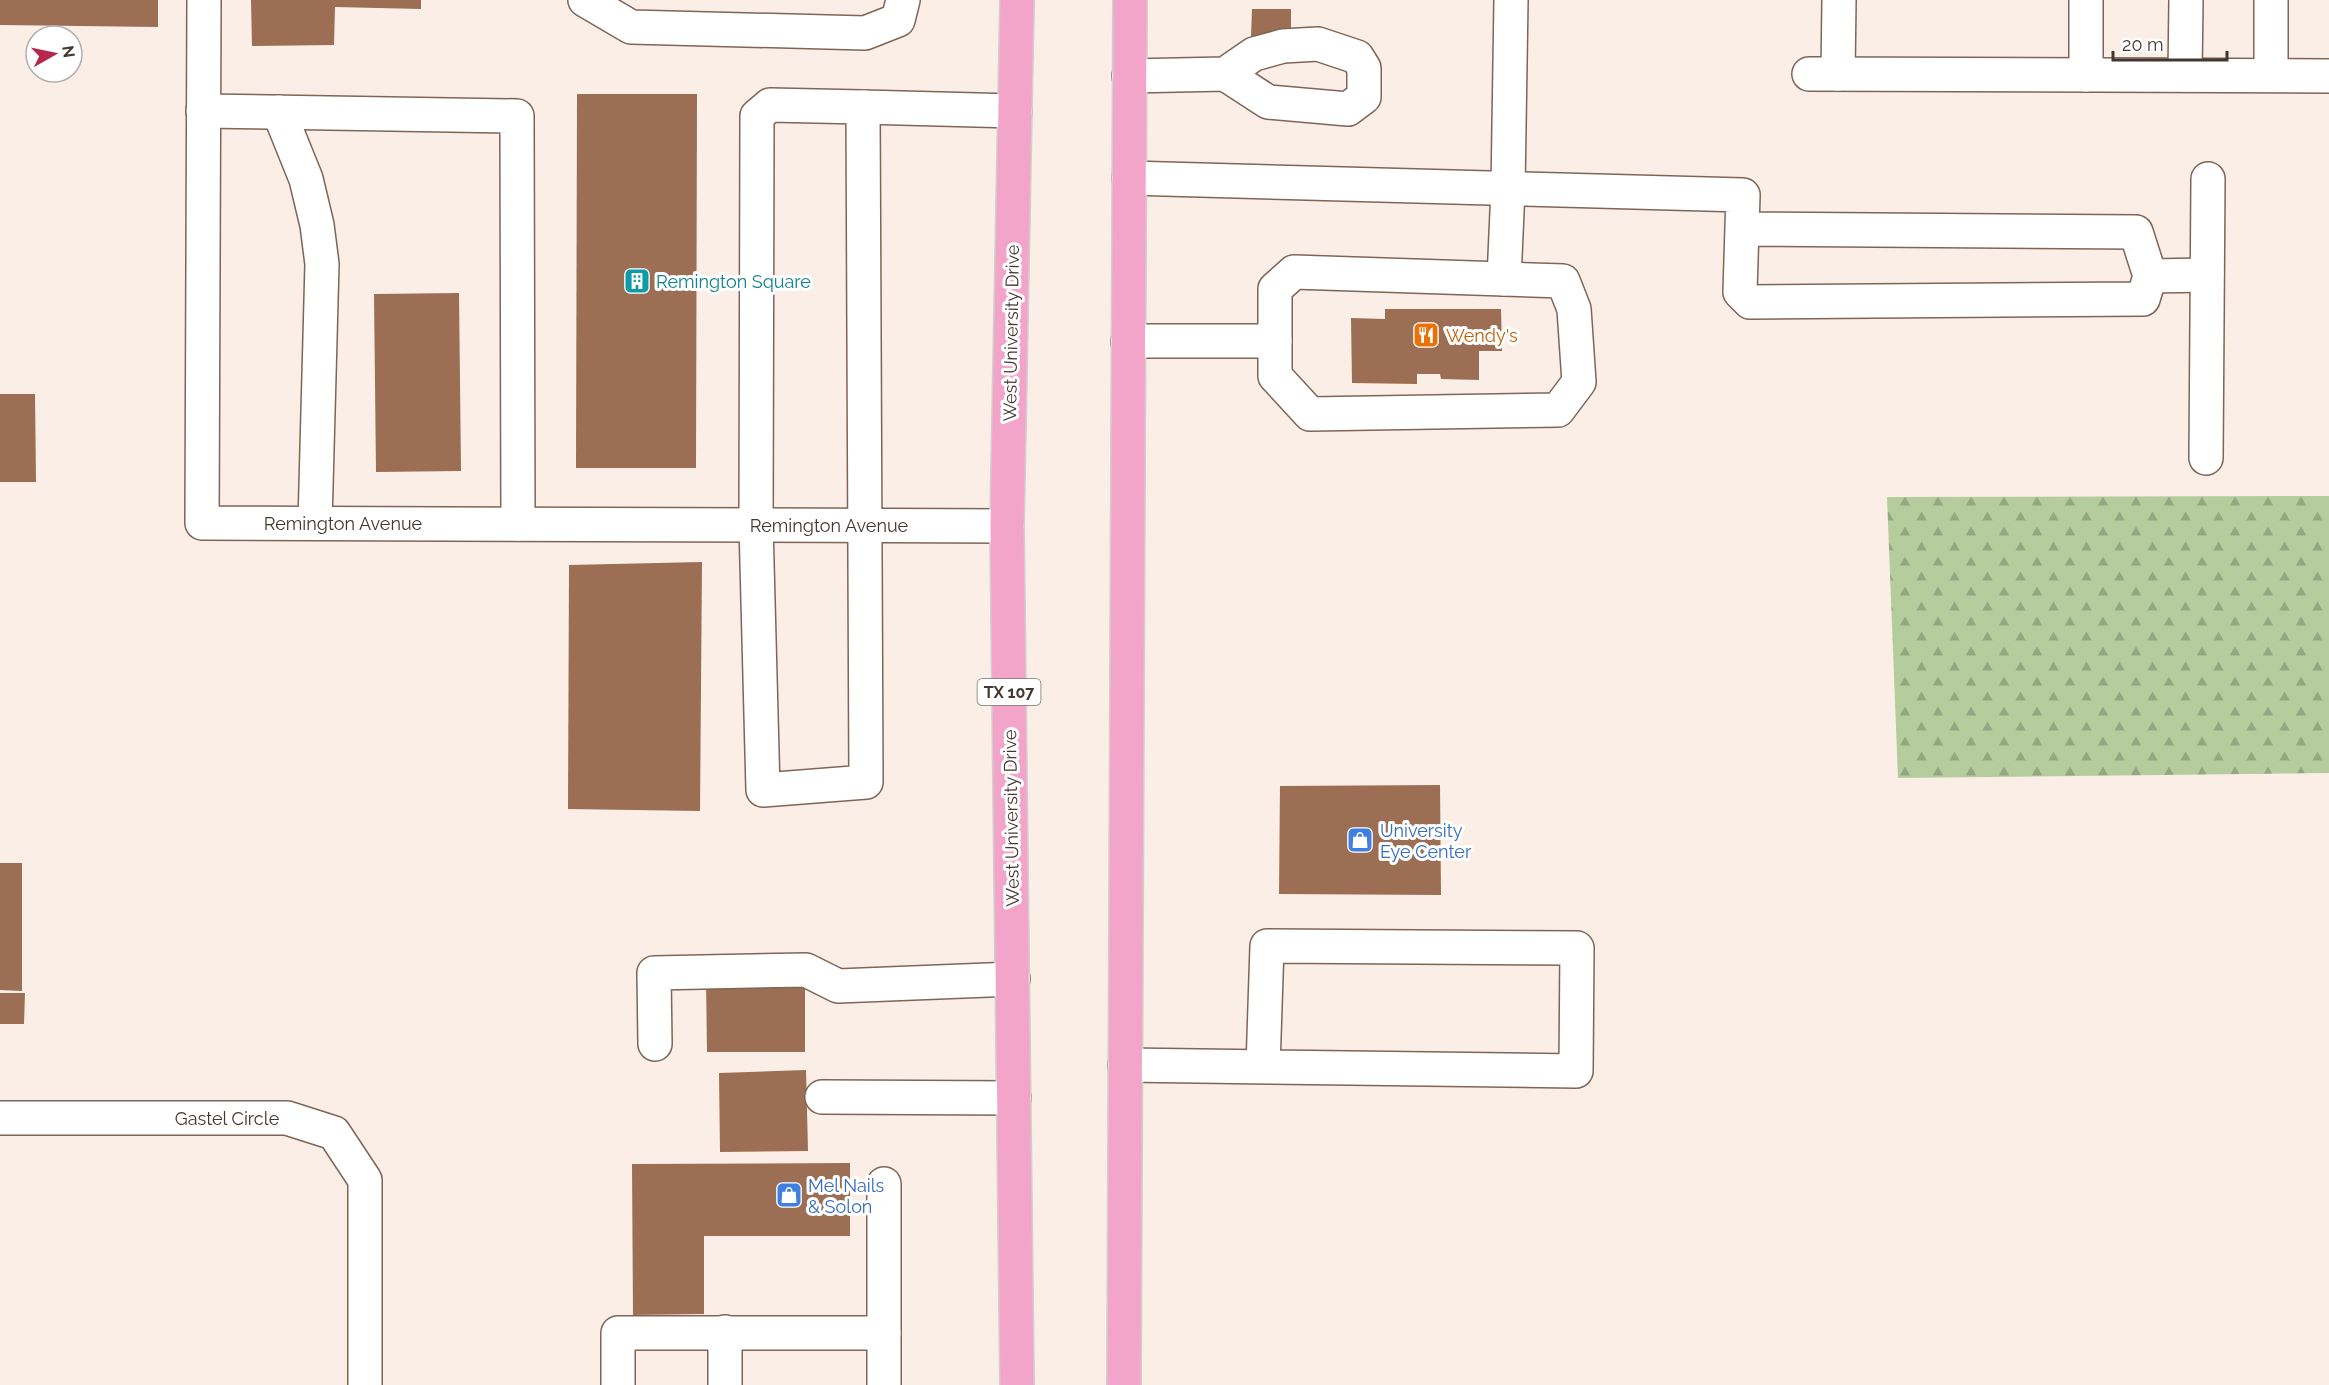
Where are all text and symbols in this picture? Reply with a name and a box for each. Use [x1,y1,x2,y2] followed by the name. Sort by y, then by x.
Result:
[24,24,84,84] north arrow
[2113,24,2227,62] scale bar
[2122,34,2164,55] text: 20 m
[58,44,79,59] text: N
[999,244,1023,422] street label: West University Drive
[622,266,652,296] building icon: Remington Square
[656,271,811,292] place label: Remington Square
[1411,320,1441,350] restaurant icon: Wendy's
[1446,325,1518,346] place label: Wendy's
[264,513,423,534] street label: Remington Avenue
[750,515,909,536] street label: Remington Avenue
[978,679,1040,705] road number: TX 107
[999,729,1023,907] street label: West University Drive
[1380,820,1472,862] place label: University Eye Center
[1345,825,1375,855] shop icon: University Eye Center
[175,1108,280,1129] street label: Gastel Circle
[808,1175,885,1217] place label: Mel Nails & Solon
[774,1180,804,1210] shop icon: Mel Nails & Solon

